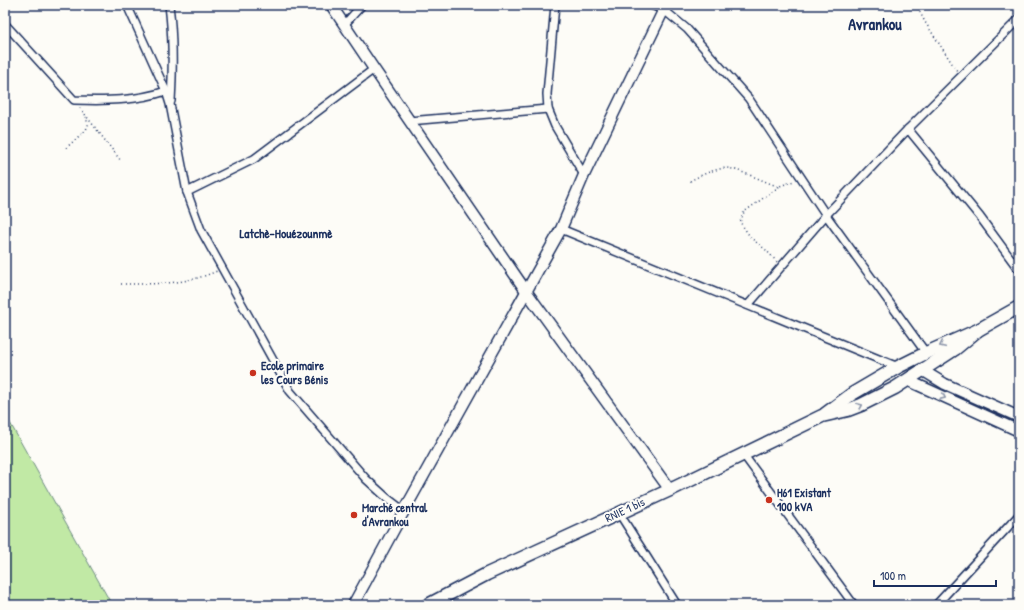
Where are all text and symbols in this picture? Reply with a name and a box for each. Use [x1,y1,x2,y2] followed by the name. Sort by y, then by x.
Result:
[848,13,902,35] district label: Avrankou
[240,224,333,242] district label: Latchè-Houézounmè
[939,340,946,348] one-way arrow
[261,357,329,388] place label: Ecole primaire les Cours Bénis
[248,368,258,378] marker: Ecole primaire les Cours Bénis
[939,392,946,400] one-way arrow
[856,402,863,410] one-way arrow
[777,484,832,515] place label: H61 Existant 100 kVA
[602,493,648,526] street label: RNIE 1 bis
[764,495,774,505] marker: H61 Existant 100 kVA
[362,499,428,530] place label: Marché central d'Avrankou
[349,510,359,520] marker: Marché central d'Avrankou
[874,562,996,588] scale bar
[880,567,906,584] text: 100 m

